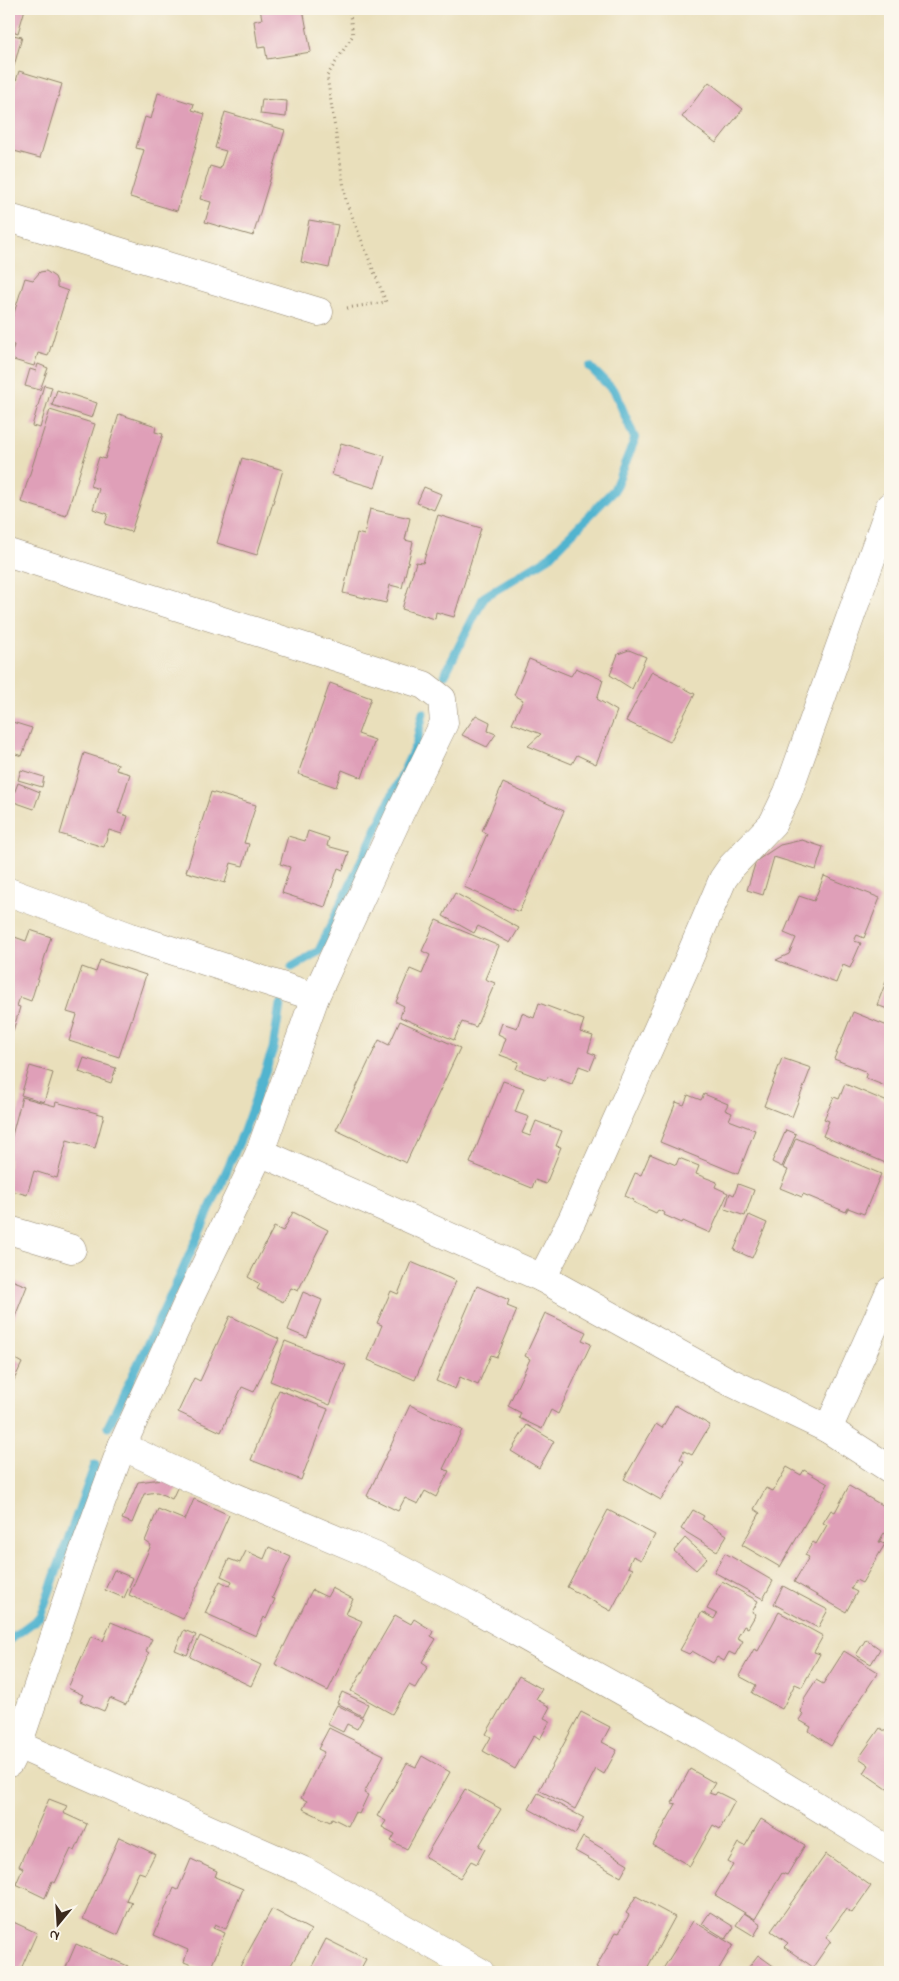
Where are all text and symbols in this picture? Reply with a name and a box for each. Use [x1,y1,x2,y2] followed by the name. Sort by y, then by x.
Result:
[32,1898,82,1948] north arrow
[47,1923,62,1946] text: N

